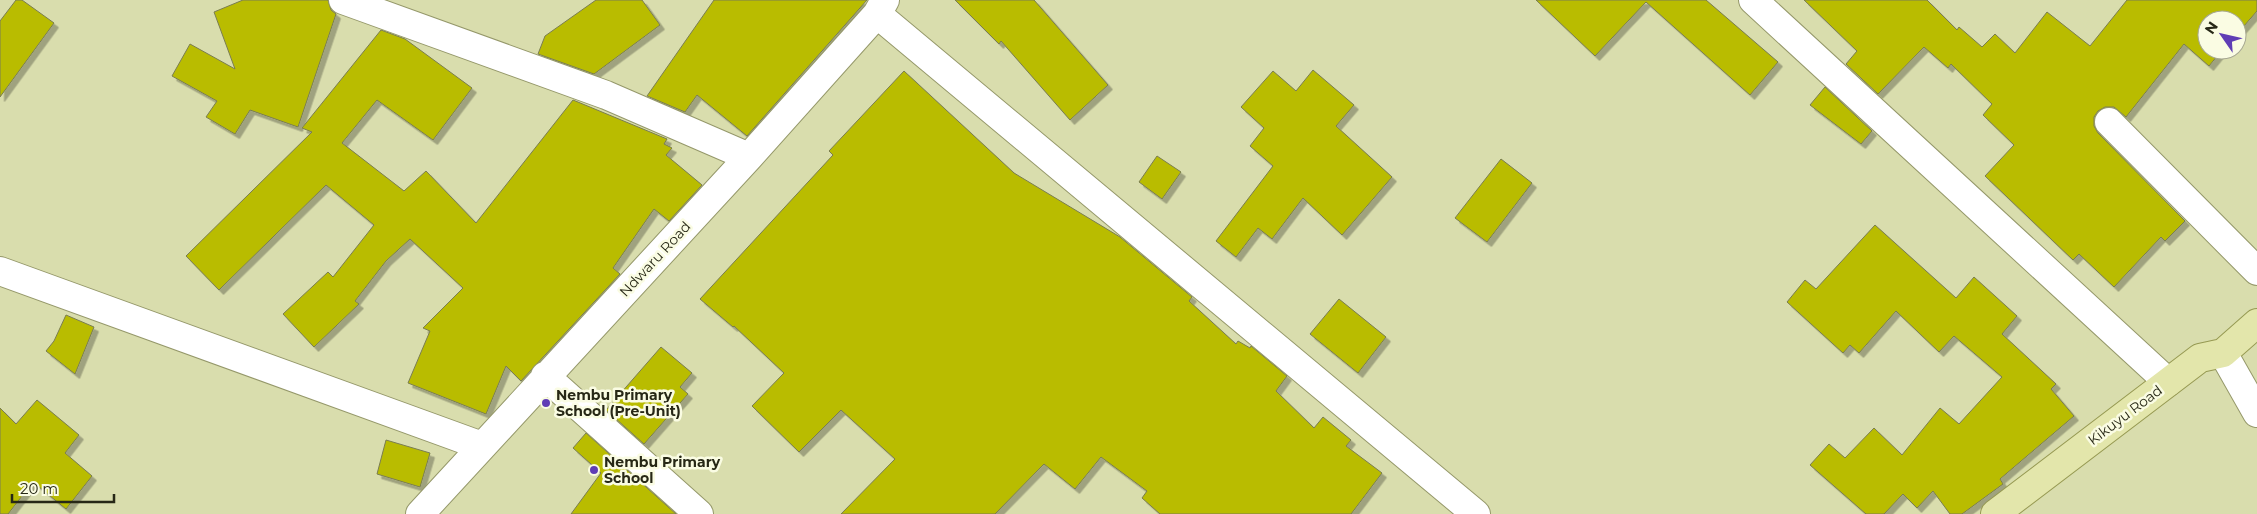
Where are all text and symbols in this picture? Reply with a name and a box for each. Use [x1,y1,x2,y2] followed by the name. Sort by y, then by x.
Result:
[2197,10,2247,60] north arrow
[2201,18,2222,37] text: N
[616,218,694,300] street label: Ndwaru Road
[2084,381,2166,449] street label: Kikuyu Road
[556,386,681,420] place label: Nembu Primary School (Pre-Unit)
[540,397,552,409] marker: Nembu Primary School (Pre-Unit)
[604,453,721,487] place label: Nembu Primary School
[588,464,600,476] marker: Nembu Primary School
[12,472,115,504] scale bar
[20,479,58,498] text: 20 m

